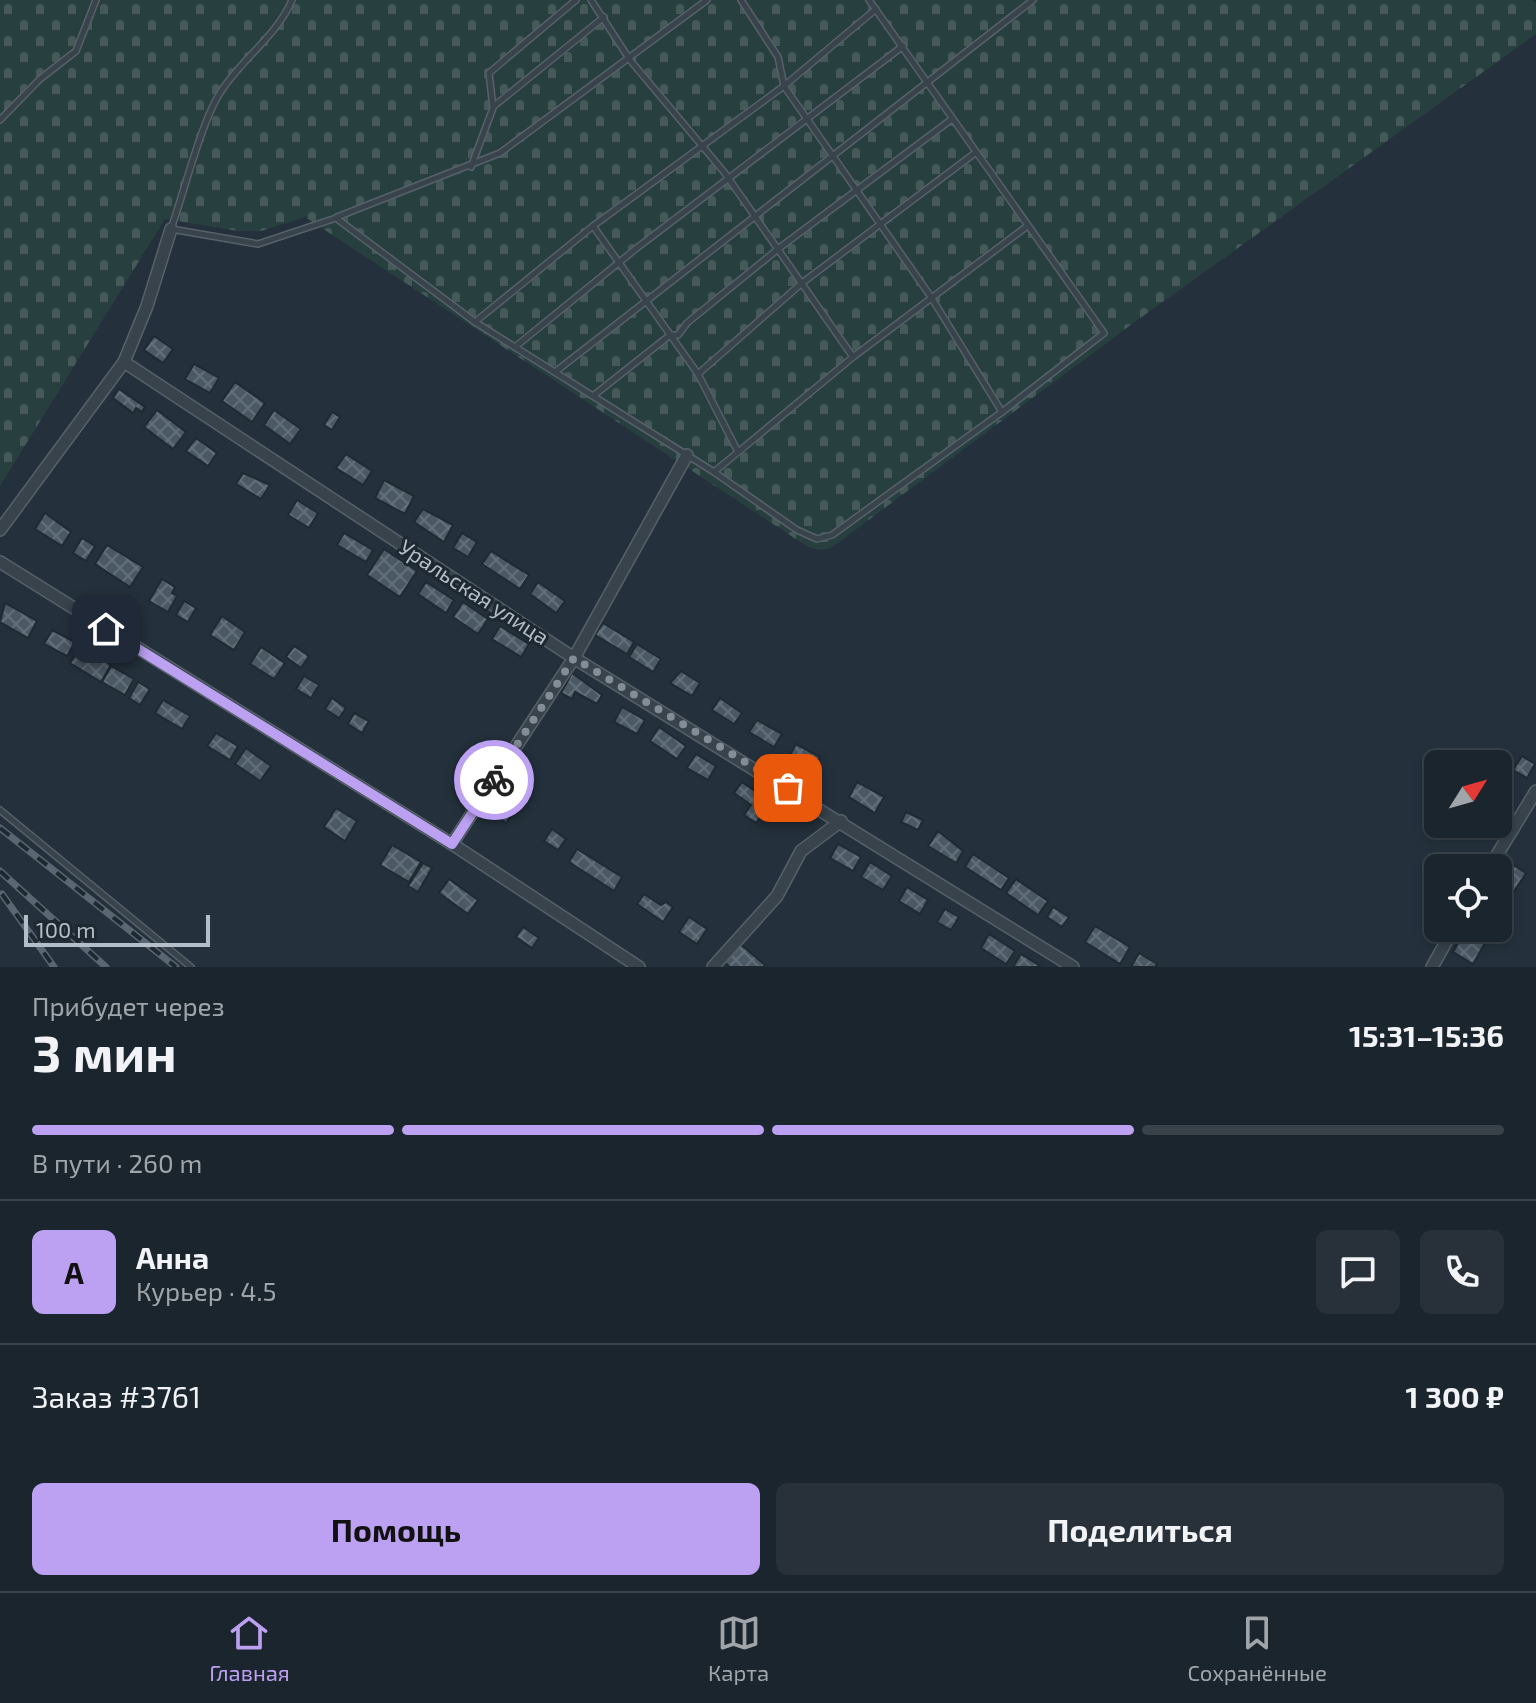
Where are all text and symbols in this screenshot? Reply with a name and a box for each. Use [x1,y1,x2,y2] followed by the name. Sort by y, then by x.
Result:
[394,533,554,650] street label: Уральская улица
[72,595,140,663] pin
[84,607,128,651] icon: home
[454,740,534,820] courier
[1424,750,1512,838] north arrow
[1424,750,1512,942] map controls
[754,754,822,822] pin
[472,758,516,802] icon: bike
[766,766,810,810] icon: bag
[1424,854,1512,942] button: locate
[24,911,210,947] scale bar
[36,916,95,942] text: 100 m
[32,990,225,1021] text: Прибудет через
[1349,1017,1504,1053] text: 15:31–15:36
[32,1020,177,1082] text: 3 мин
[32,1147,202,1178] text: В пути · 260 m
[1316,1230,1400,1314] button: chat
[1420,1230,1504,1314] button: phone
[136,1239,209,1275] text: Анна
[64,1254,84,1290] text: А
[136,1275,276,1306] text: Курьер · 4.5
[32,1378,201,1414] text: Заказ #3761
[1405,1378,1504,1414] text: 1 300 ₽
[32,1483,760,1575] button: Помощь
[776,1483,1504,1575] button: Поделиться
[209,1611,290,1685] tab: Главная
[708,1611,769,1685] tab: Карта
[1187,1611,1327,1685] tab: Сохранённые

